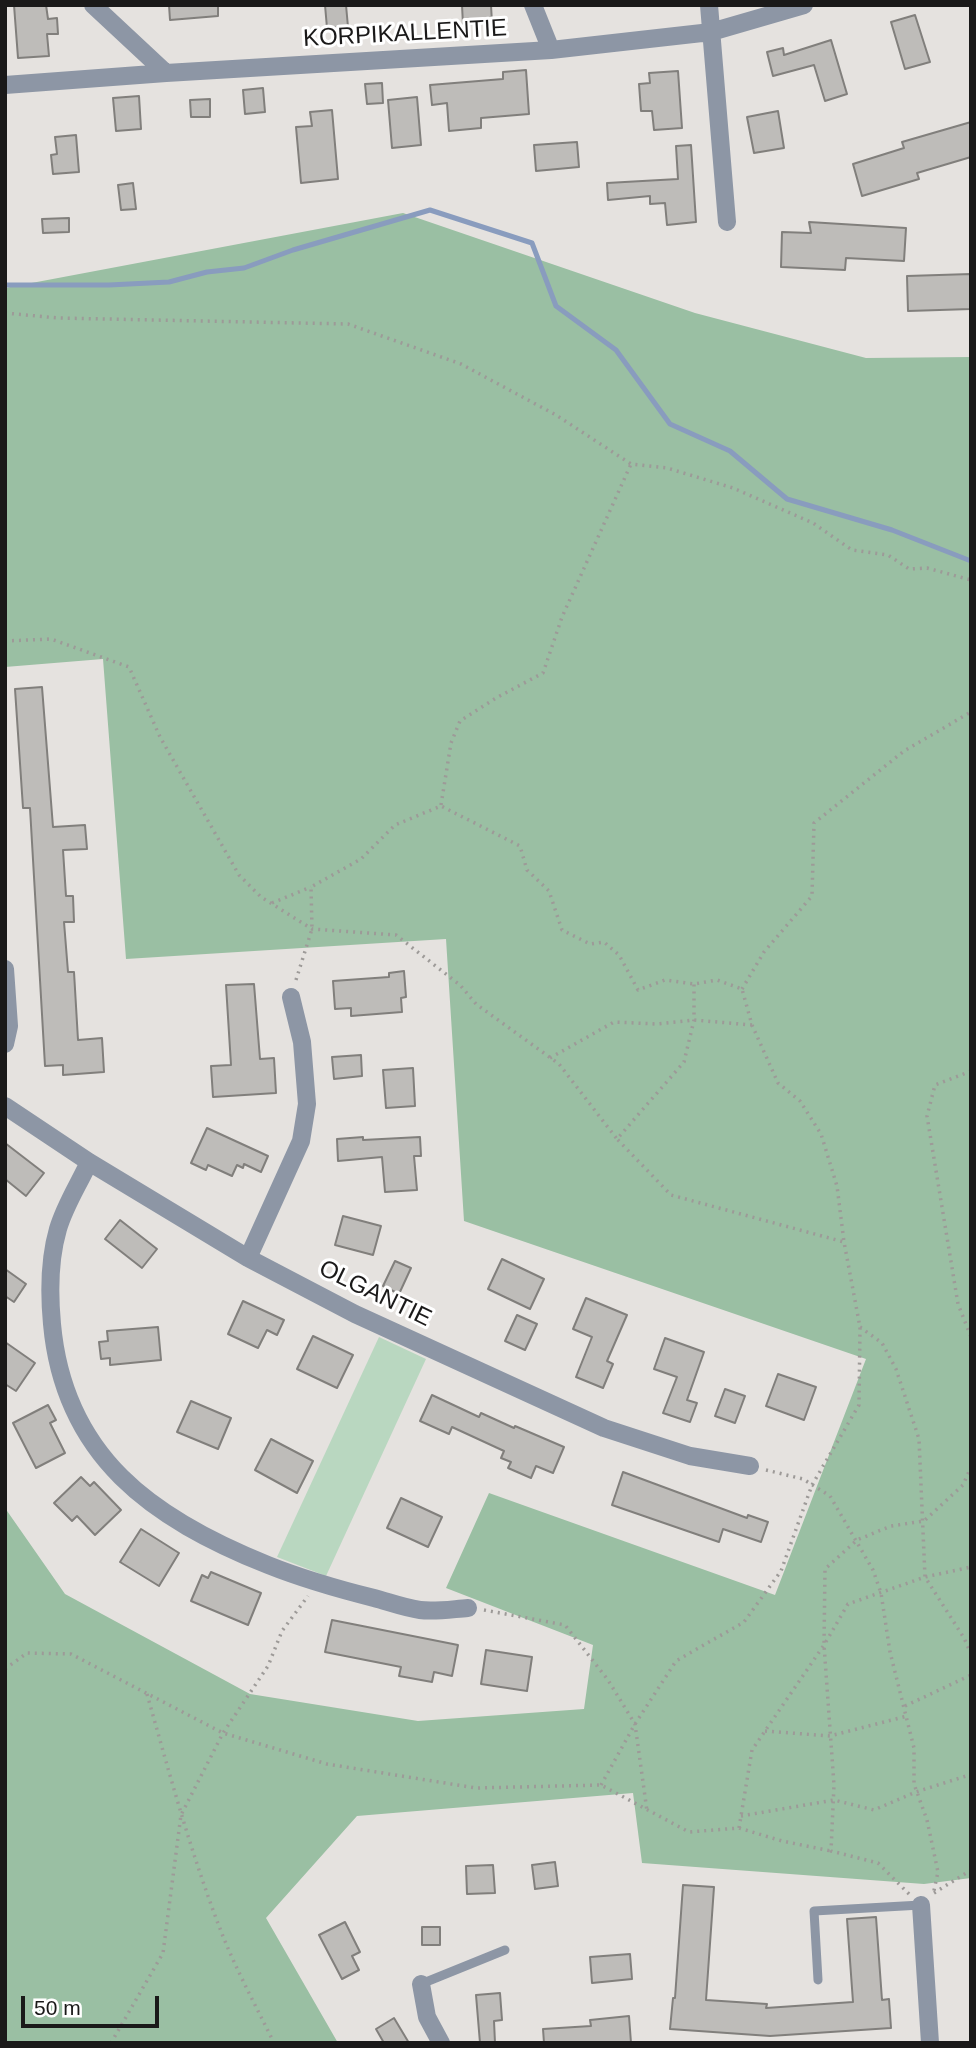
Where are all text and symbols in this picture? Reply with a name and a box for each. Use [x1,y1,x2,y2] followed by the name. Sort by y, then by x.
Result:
[302,14,508,54] street label: KORPIKALLENTIE
[314,1254,436,1334] street label: OLGANTIE
[24,1982,163,2026] scale bar
[34,1996,81,2019] text: 50 m

